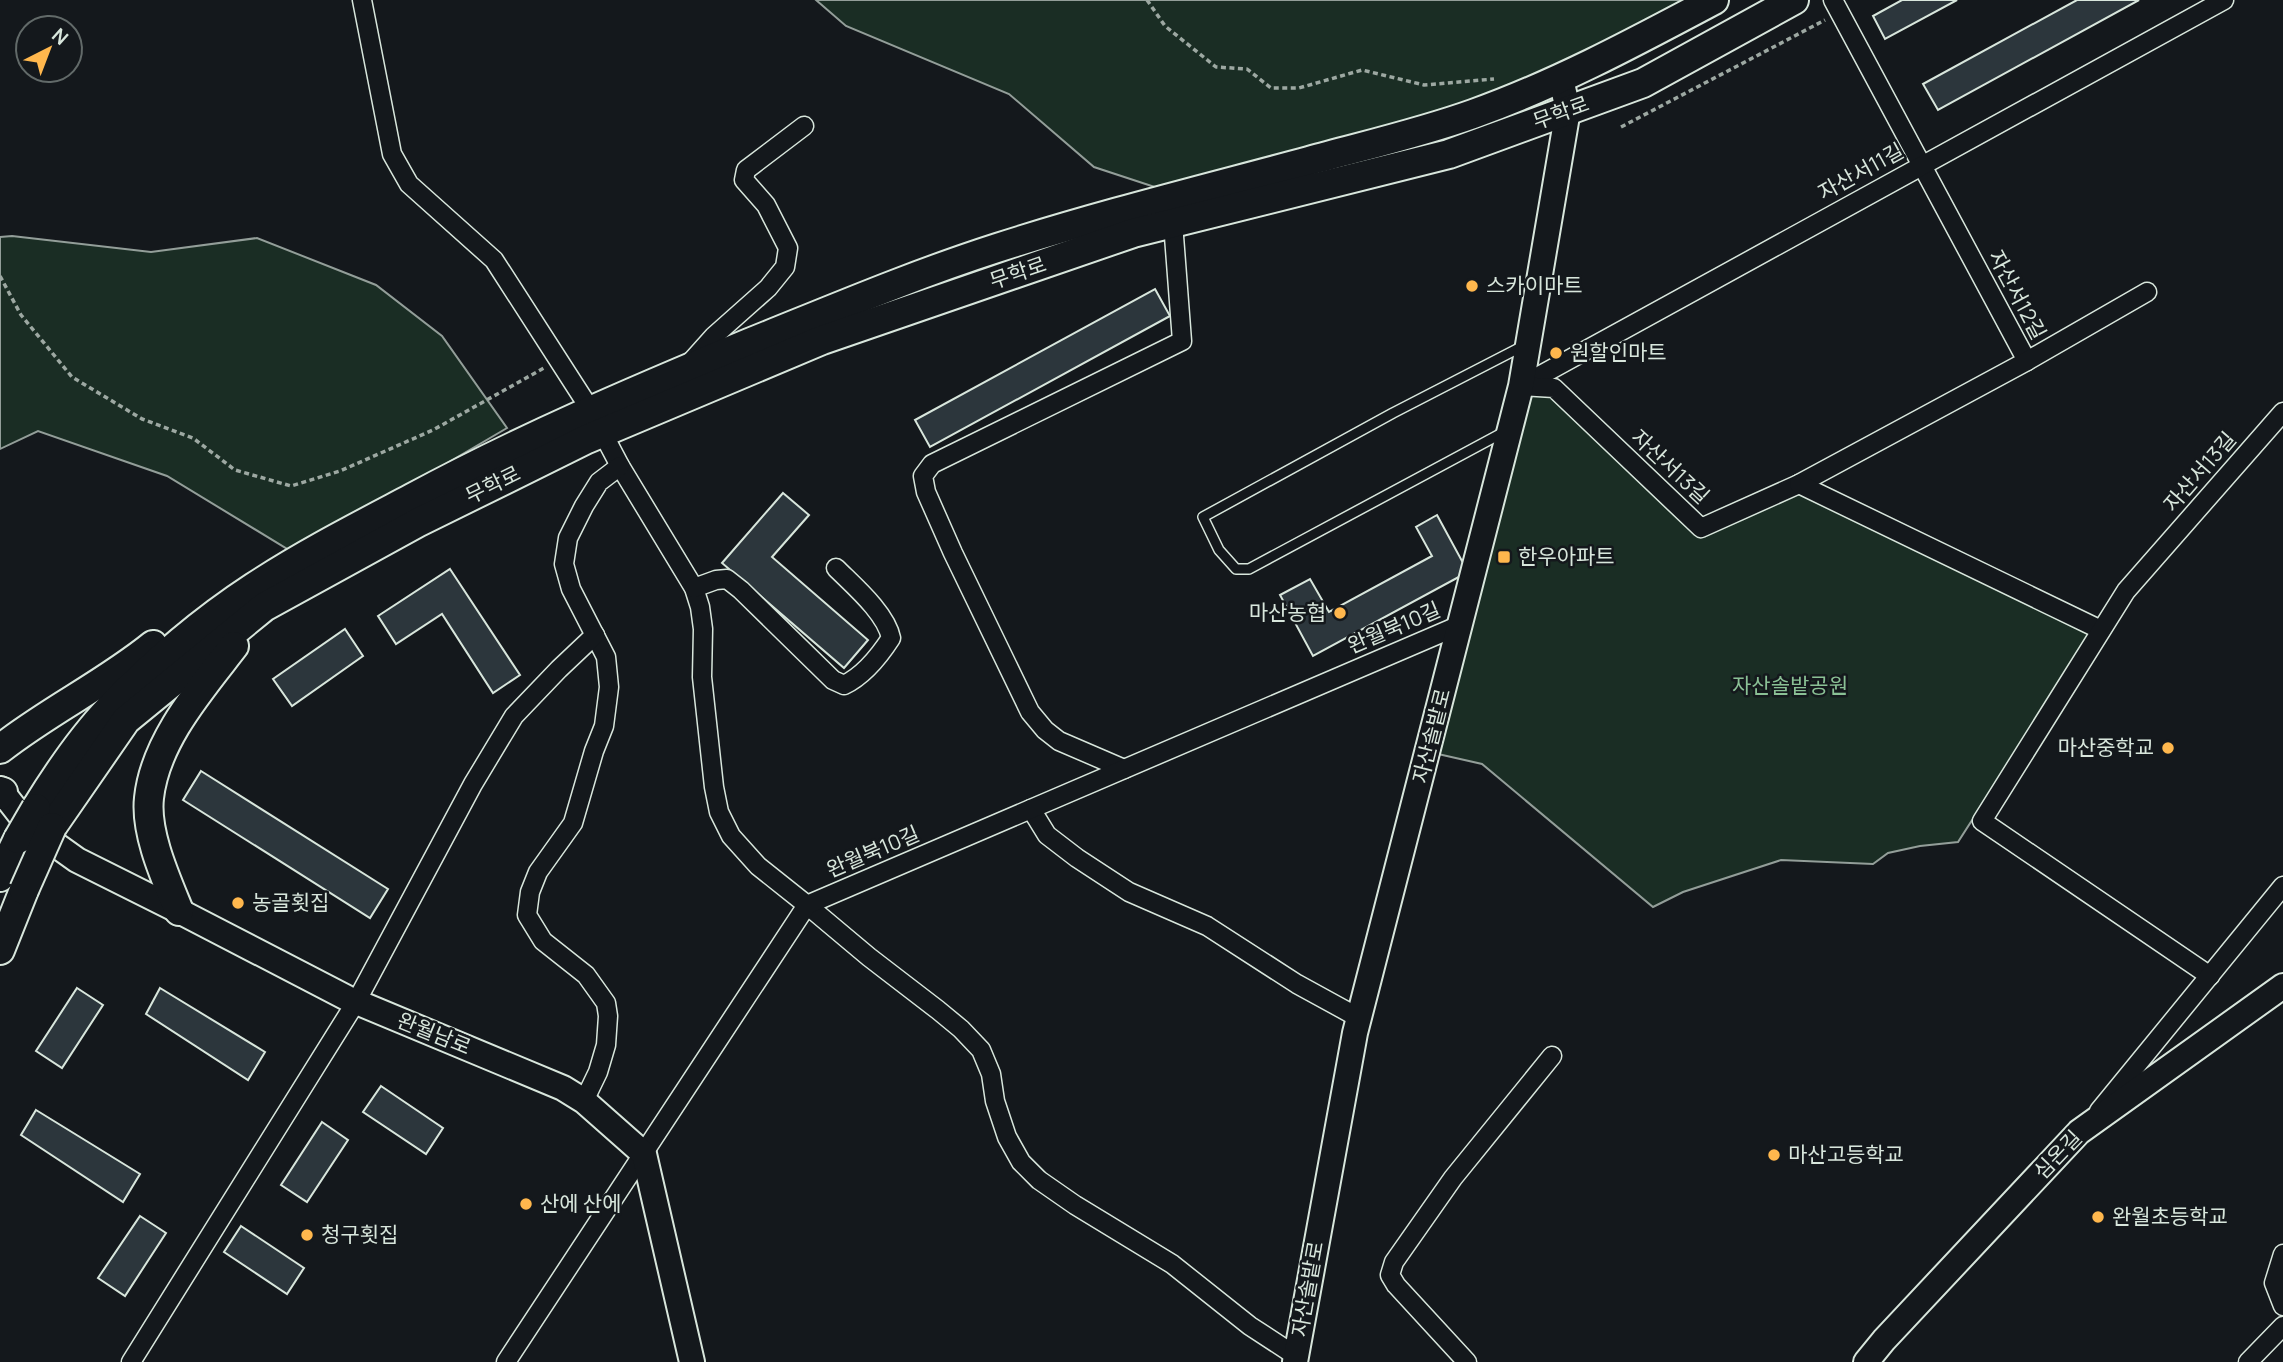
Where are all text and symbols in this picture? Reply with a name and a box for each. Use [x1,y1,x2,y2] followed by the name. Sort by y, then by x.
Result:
[14,14,84,84] north arrow
[47,22,74,51] text: N
[1529,89,1593,135] street label: 무학로
[1813,136,1908,206] street label: 자산서11길
[1983,245,2053,344] street label: 자산서12길
[986,249,1050,295] street label: 무학로
[1486,271,1583,299] place label: 스카이마트
[1464,278,1480,294] marker: 스카이마트
[1570,338,1667,366] place label: 원할인마트
[1548,345,1564,361] marker: 원할인마트
[1626,423,1716,510] street label: 자산서13길
[2157,426,2242,517] street label: 자산서13길
[460,459,525,509] street label: 무학로
[1518,542,1615,570] place label: 한우아파트
[1496,549,1512,565] marker: 한우아파트
[1343,595,1444,659] street label: 완월북10길
[1249,598,1326,626] place label: 마산농협
[1332,605,1348,621] marker: 마산농협
[1732,671,1848,699] park label: 자산솔밭공원
[1406,686,1456,786] street label: 자산솔밭로
[2057,733,2154,761] place label: 마산중학교
[2160,740,2176,756] marker: 마산중학교
[822,819,923,883] street label: 완월북10길
[252,888,329,916] place label: 농골횟집
[230,895,246,911] marker: 농골횟집
[393,1006,475,1061] street label: 완월남로
[2027,1124,2087,1185] street label: 심온길
[1788,1140,1904,1168] place label: 마산고등학교
[1766,1147,1782,1163] marker: 마산고등학교
[540,1189,621,1217] place label: 산에 산에
[518,1196,534,1212] marker: 산에 산에
[2112,1202,2228,1230] place label: 완월초등학교
[2090,1209,2106,1225] marker: 완월초등학교
[321,1220,398,1248] place label: 청구횟집
[299,1227,315,1243] marker: 청구횟집
[1285,1239,1329,1339] street label: 자산솔밭로

